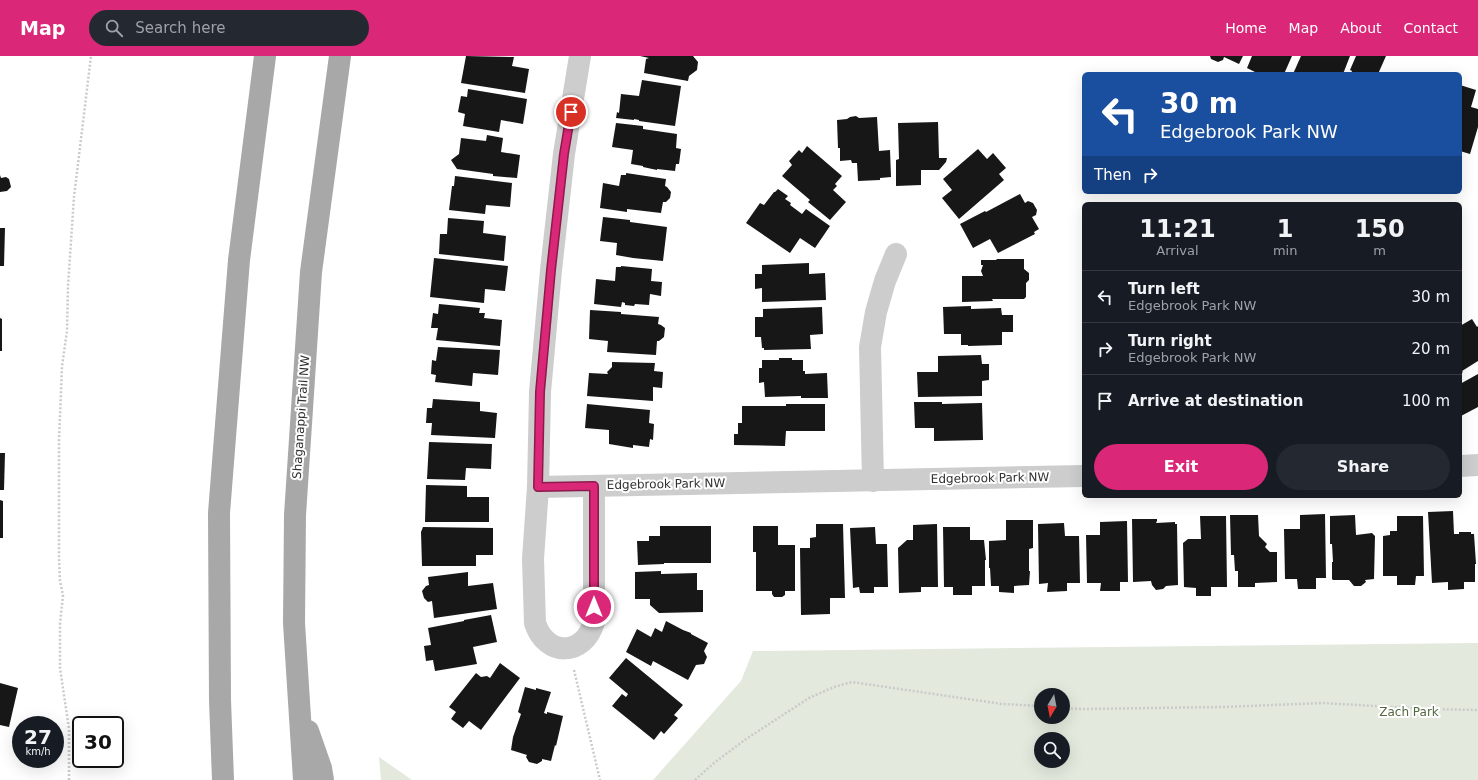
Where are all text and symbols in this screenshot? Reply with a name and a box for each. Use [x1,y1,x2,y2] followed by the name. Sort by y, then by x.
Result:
[89,10,369,46] search box
[20,17,65,39] text: Map
[103,17,125,39] icon: search
[135,19,225,37] text: Search here
[1225,20,1267,36] text: Home
[1289,20,1318,36] text: Map
[1340,20,1382,36] text: About
[1404,20,1458,36] text: Contact
[1160,87,1238,120] text: 30 m
[1094,88,1146,140] icon: left
[554,95,588,129] pin
[560,101,582,123] icon: arrive
[1160,121,1338,142] text: Edgebrook Park NW
[1139,164,1161,186] icon: right
[1094,166,1131,184] text: Then
[1139,215,1216,243] text: 11:21
[1277,215,1293,243] text: 1
[1355,215,1405,243] text: 150
[1156,243,1199,258] text: Arrival
[1273,243,1297,258] text: min
[1373,243,1386,258] text: m
[1128,280,1200,298] text: Turn left
[1094,286,1116,308] icon: left
[1412,288,1450,306] text: 30 m
[1128,298,1256,313] text: Edgebrook Park NW
[1128,332,1212,350] text: Turn right
[1094,338,1116,360] icon: right
[1412,340,1450,358] text: 20 m
[1128,350,1256,365] text: Edgebrook Park NW
[290,355,312,479] street label: Shaganappi Trail NW
[1094,390,1116,412] icon: arrive
[1128,392,1303,410] text: Arrive at destination
[1402,392,1450,410] text: 100 m
[1094,444,1268,490] button: Exit
[1276,444,1450,490] button: Share
[931,470,1050,486] street label: Edgebrook Park NW
[607,476,726,492] street label: Edgebrook Park NW
[573,586,615,628] position arrow
[1034,688,1070,724] north arrow
[1034,688,1070,768] map controls
[1379,705,1439,719] park label: Zach Park
[72,716,124,768] speed limit sign: 30
[24,725,52,749] text: 27
[1034,732,1070,768] button: search
[25,746,51,757] text: km/h

